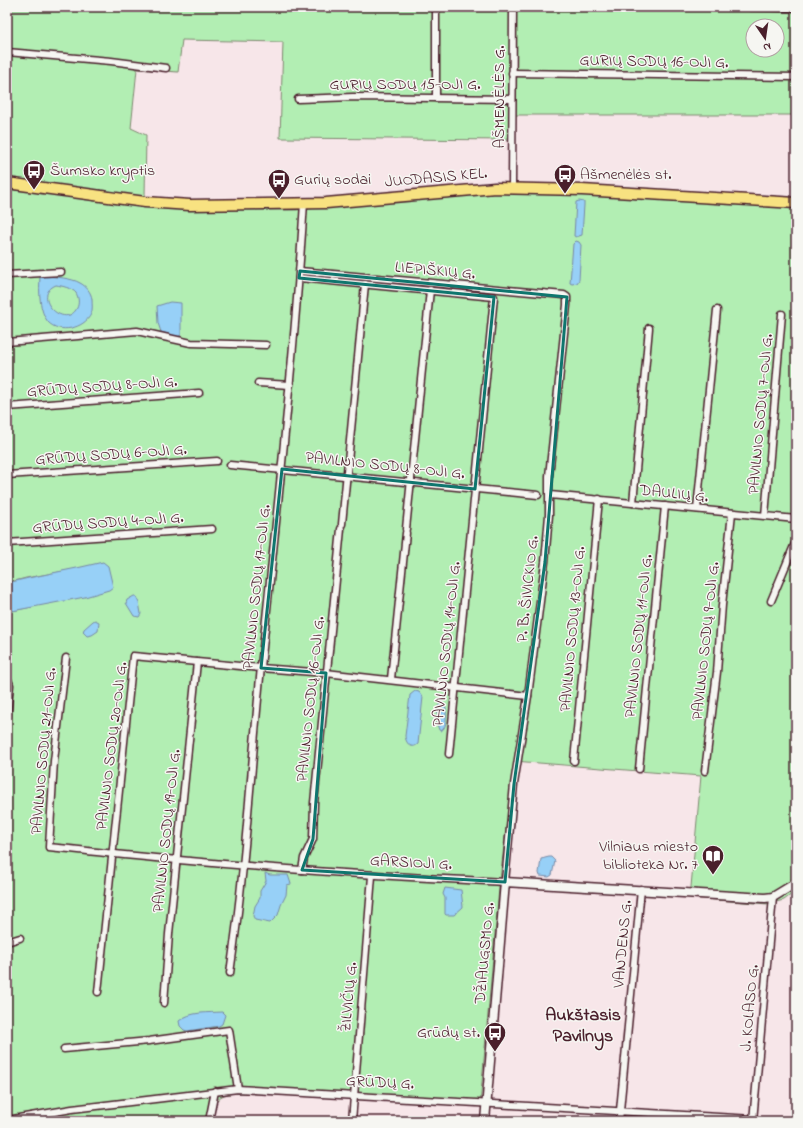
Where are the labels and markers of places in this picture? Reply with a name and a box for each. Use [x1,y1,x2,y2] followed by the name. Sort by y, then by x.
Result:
[21,158,47,191] bus stop icon: Šumsko kryptis
[50,159,155,183] place label: Šumsko kryptis
[552,162,578,195] bus stop icon: Ašmenėlės st.
[580,163,671,187] place label: Ašmenėlės st.
[266,167,292,200] bus stop icon: Gurių sodai
[294,168,371,192] place label: Gurių sodai
[598,835,698,877] place label: Vilniaus miesto biblioteka Nr. 7
[700,843,726,876] library icon: Vilniaus miesto biblioteka Nr. 7
[482,1020,508,1053] bus stop icon: Grūdų st.
[417,1021,480,1045] place label: Grūdų st.

